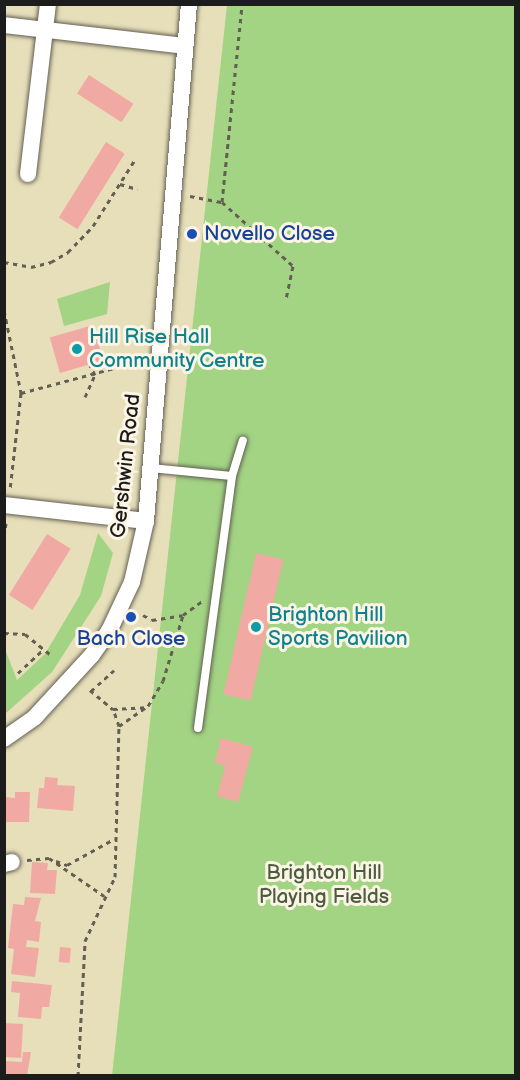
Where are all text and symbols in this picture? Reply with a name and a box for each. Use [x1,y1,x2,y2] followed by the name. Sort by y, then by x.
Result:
[204,221,335,247] place label: Novello Close
[185,227,199,241] marker: Novello Close
[89,324,266,374] place label: Hill Rise Hall Community Centre
[70,342,84,356] marker: Hill Rise Hall Community Centre
[106,393,146,539] street label: Gershwin Road
[268,602,408,652] place label: Brighton Hill Sports Pavilion
[124,610,138,624] marker: Bach Close
[249,620,263,634] marker: Brighton Hill Sports Pavilion
[77,626,185,652] place label: Bach Close
[259,860,389,910] park label: Brighton Hill Playing Fields

